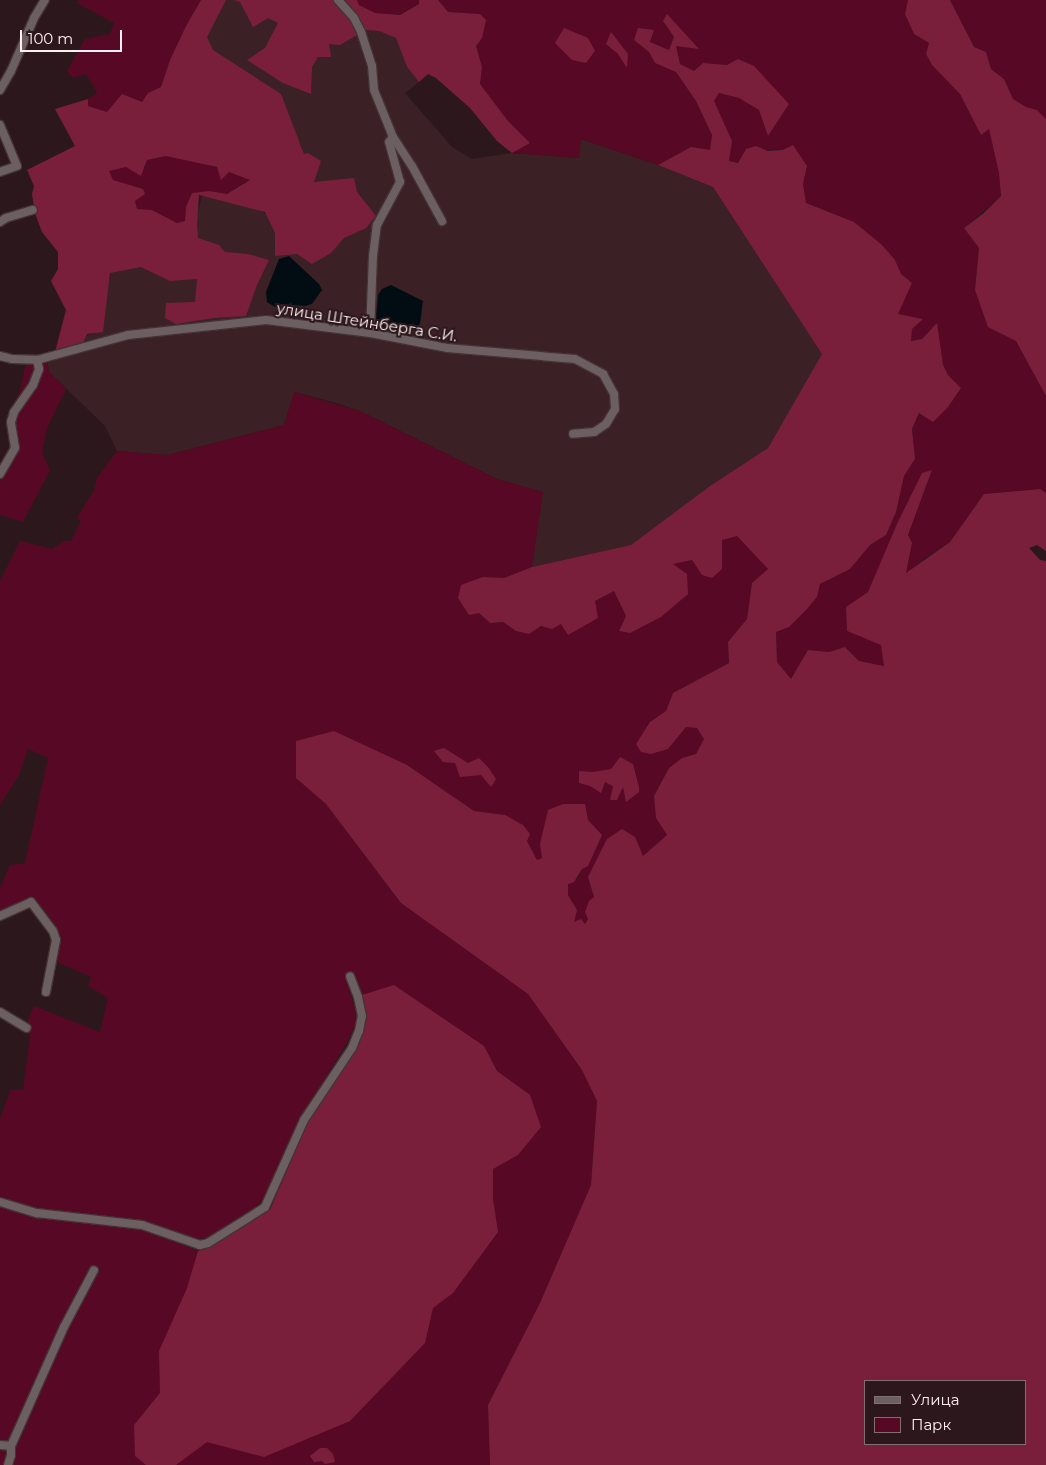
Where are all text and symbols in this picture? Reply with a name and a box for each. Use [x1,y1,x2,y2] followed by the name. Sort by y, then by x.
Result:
[22,20,125,52] scale bar
[28,29,73,48] text: 100 m
[275,299,459,345] street label: улица Штейнберга С.И.
[864,1380,1026,1445] legend
[911,1390,959,1409] text: Улица
[911,1415,951,1434] text: Парк

